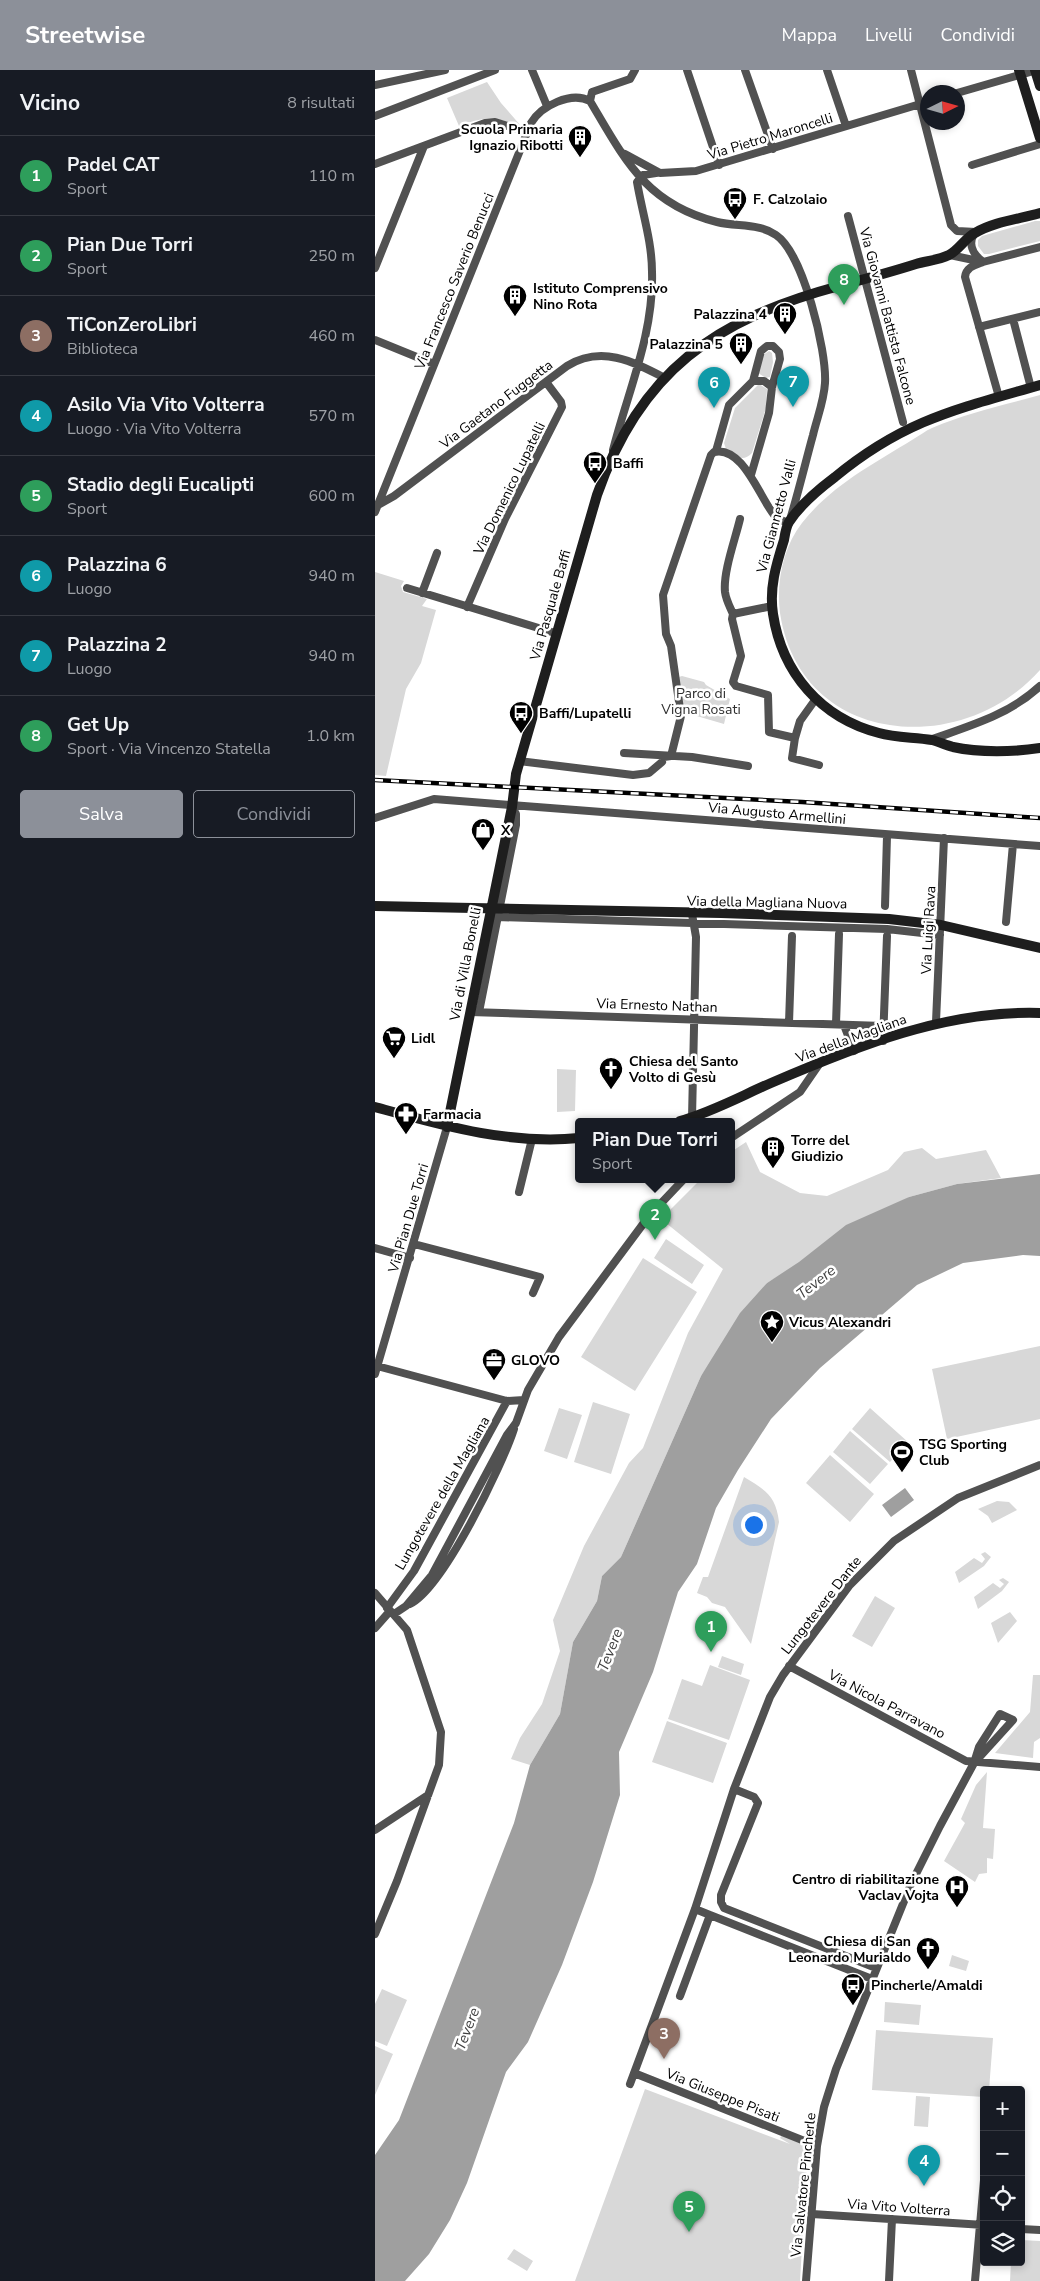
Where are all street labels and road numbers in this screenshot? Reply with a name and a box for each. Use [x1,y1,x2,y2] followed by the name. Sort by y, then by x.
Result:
[704,108,835,165] street label: Via Pietro Maroncelli
[410,190,499,373] street label: Via Francesco Saverio Benucci
[854,224,920,407] street label: Via Giovanni Battista Falcone
[435,356,557,454] street label: Via Gaetano Fuggetta
[469,419,550,559] street label: Via Domenico Lupatelli
[752,457,801,576] street label: Via Giannetto Valli
[525,548,575,664] street label: Via Pasquale Baffi
[706,798,847,829] street label: Via Augusto Armellini
[917,885,940,976] street label: Via Luigi Rava
[686,892,847,913] street label: Via della Magliana Nuova
[445,906,486,1023] street label: Via di Villa Bonelli
[595,994,718,1017] street label: Via Ernesto Nathan
[792,1010,909,1068] street label: Via della Magliana
[384,1161,433,1276] street label: Via Pian Due Torri
[391,1413,494,1574] street label: Lungotevere della Magliana
[777,1552,866,1658] street label: Lungotevere Dante
[824,1665,949,1744] street label: Via Nicola Parravano
[662,2064,783,2127] street label: Via Giuseppe Pisati
[786,2112,821,2259] street label: Via Salvatore Pincherle
[846,2194,951,2221] street label: Via Vito Volterra

